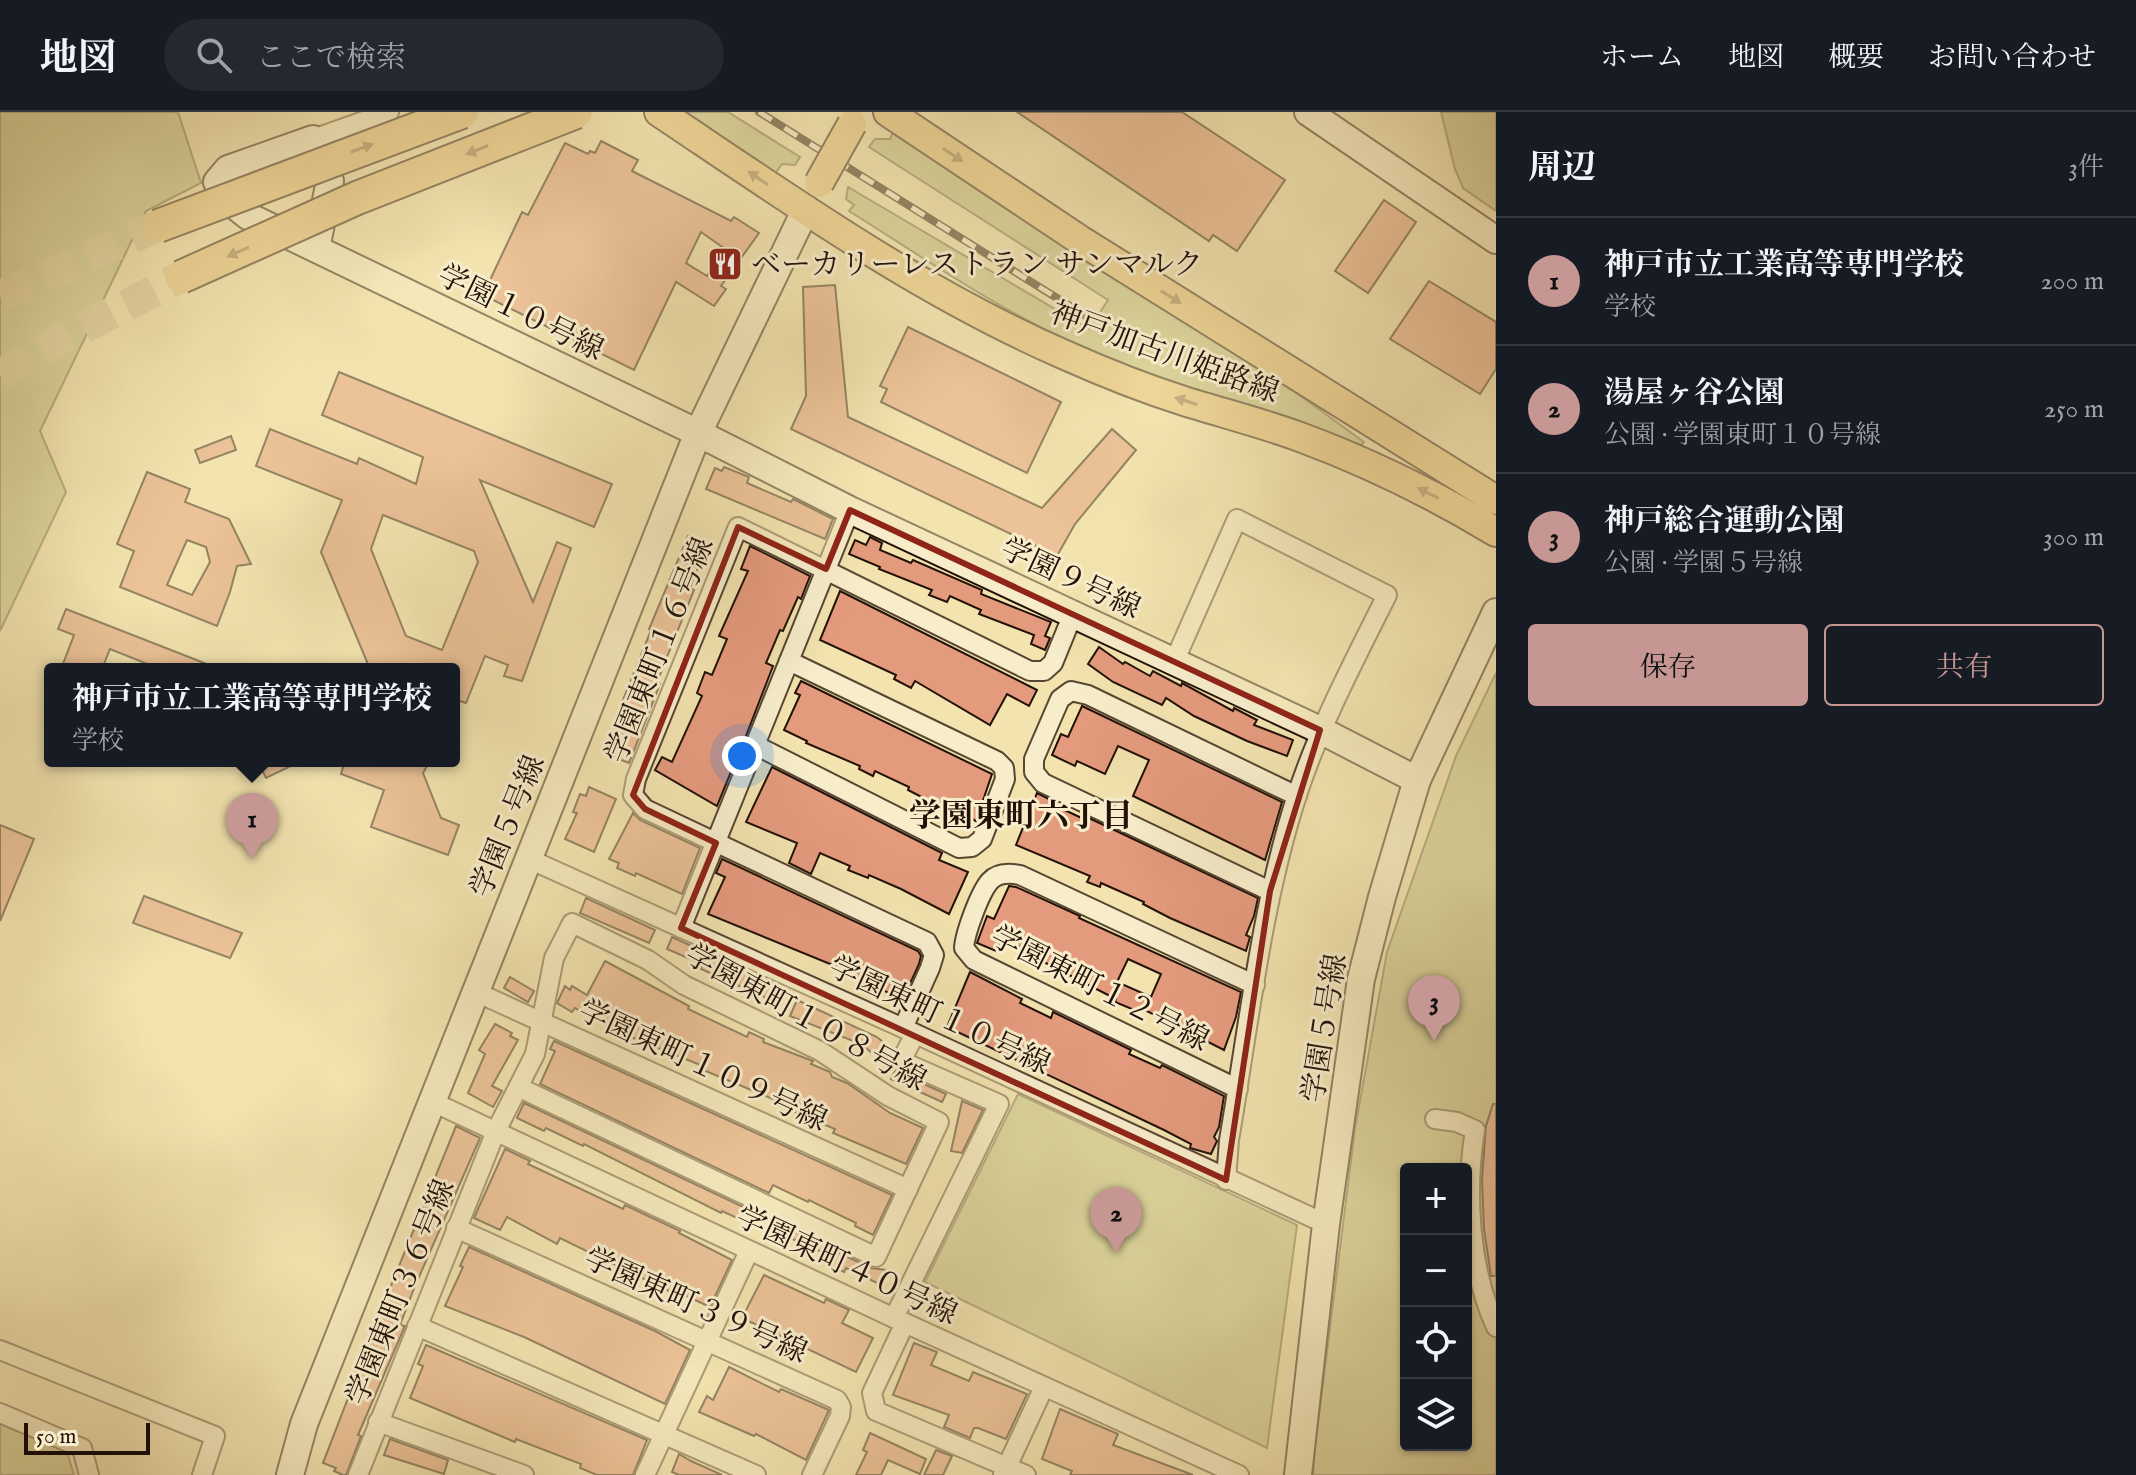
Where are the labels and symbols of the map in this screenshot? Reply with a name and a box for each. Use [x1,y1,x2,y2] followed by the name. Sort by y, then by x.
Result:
[350,141,374,153] one-way arrow
[465,144,489,157] one-way arrow
[943,147,964,162] one-way arrow
[747,171,769,186] one-way arrow
[226,245,250,258] one-way arrow
[706,245,744,283] restaurant icon: ベーカリーレストラン サンマルク
[751,247,1203,285] place label: ベーカリーレストラン サンマルク
[431,257,609,370] street label: 学園１０号線
[1160,290,1182,304] one-way arrow
[1045,295,1284,413] street label: 神戸加古川姫路線
[1173,395,1197,407] one-way arrow
[1417,486,1440,500] one-way arrow
[994,531,1146,629] street label: 学園９号線
[598,532,723,769] street label: 学園東町１６号線
[722,736,762,776] your location
[463,750,555,903] street label: 学園５号線
[226,793,278,859] pin: 1
[909,797,1133,838] district label: 学園東町六丁目
[984,918,1215,1061] street label: 学園東町１２号線
[678,937,932,1101] street label: 学園東町１０８号線
[822,949,1056,1085] street label: 学園東町１０号線
[1295,951,1356,1105] street label: 学園５号線
[1408,975,1460,1041] pin: 3
[572,993,833,1141] street label: 学園東町１０９号線
[339,1174,464,1411] street label: 学園東町３６号線
[1090,1187,1142,1253] pin: 2
[729,1199,963,1335] street label: 学園東町４０号線
[578,1241,813,1373] street label: 学園東町３９号線
[24,1419,150,1455] scale bar

